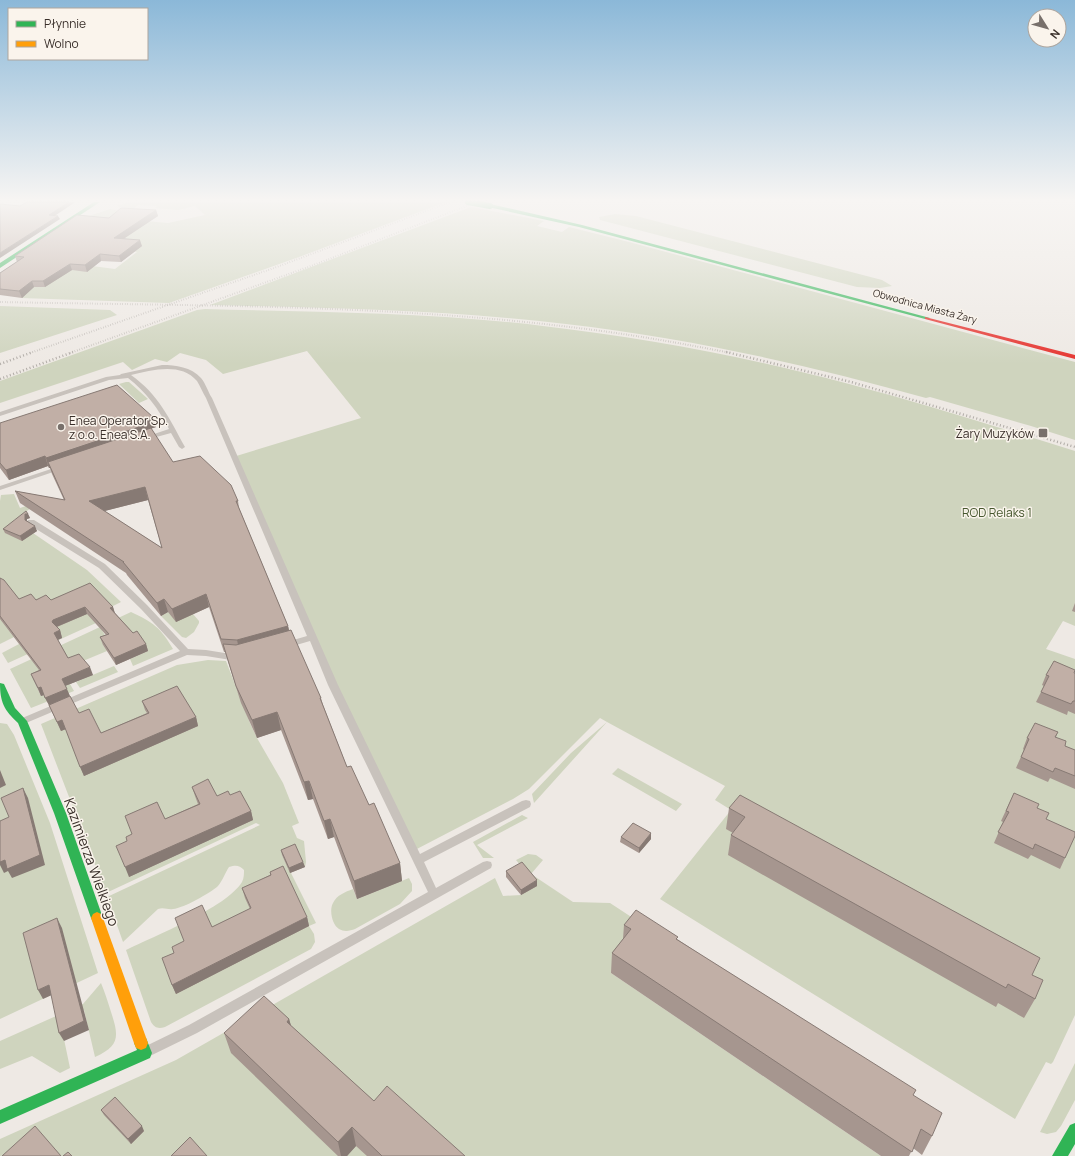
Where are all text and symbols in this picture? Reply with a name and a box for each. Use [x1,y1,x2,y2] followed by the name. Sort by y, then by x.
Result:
[8,8,148,60] legend
[1027,8,1067,48] north arrow
[44,15,86,32] text: Płynnie
[1047,27,1064,42] text: N
[44,35,79,52] text: Wolno
[871,285,979,327] street label: Obwodnica Miasta Żary
[69,412,168,443] place label: Enea Operator Sp. z o.o. Enea S.A.
[56,422,66,432] marker: Enea Operator Sp. z o.o. Enea S.A.
[955,425,1034,442] place label: Żary Muzyków
[1037,427,1049,439] marker: Żary Muzyków
[962,504,1032,521] park label: ROD Relaks 1
[60,795,124,929] street label: Kazimierza Wielkiego

